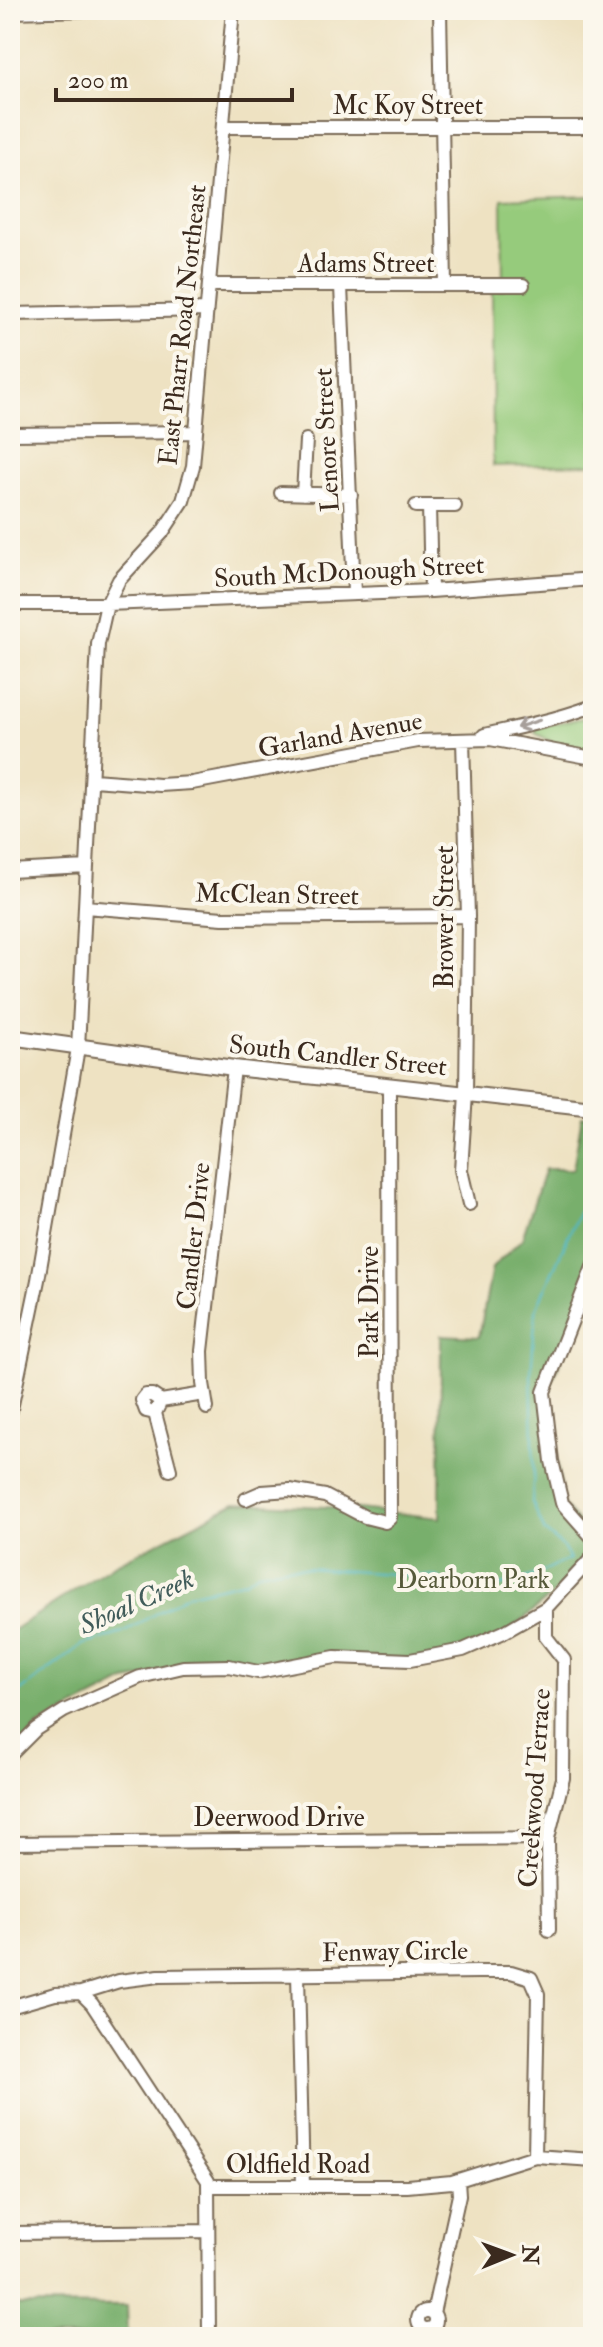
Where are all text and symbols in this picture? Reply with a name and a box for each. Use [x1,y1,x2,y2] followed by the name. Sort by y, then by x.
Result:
[56,52,292,102] scale bar
[68,65,129,96] text: 200 m
[333,90,483,122] street label: Mc Koy Street
[152,183,214,467] street label: East Pharr Road Northeast
[296,248,435,280] street label: Adams Street
[307,367,347,513] street label: Lenore Street
[213,549,485,595] street label: South McDonough Street
[255,705,425,765] street label: Garland Avenue
[516,717,541,732] one-way arrow
[429,845,461,989] street label: Brower Street
[195,878,359,912] street label: McClean Street
[227,1029,448,1083] street label: South Candler Street
[170,1161,218,1311] street label: Candler Drive
[354,1246,386,1358] street label: Park Drive
[73,1562,200,1644] water label: Shoal Creek
[396,1564,550,1596] park label: Dearborn Park
[512,1687,558,1889] street label: Creekwood Terrace
[193,1802,365,1834] street label: Deerwood Drive
[322,1935,469,1969] street label: Fenway Circle
[226,2149,371,2181] street label: Oldfield Road
[471,2215,551,2295] north arrow
[516,2244,544,2265] text: N

